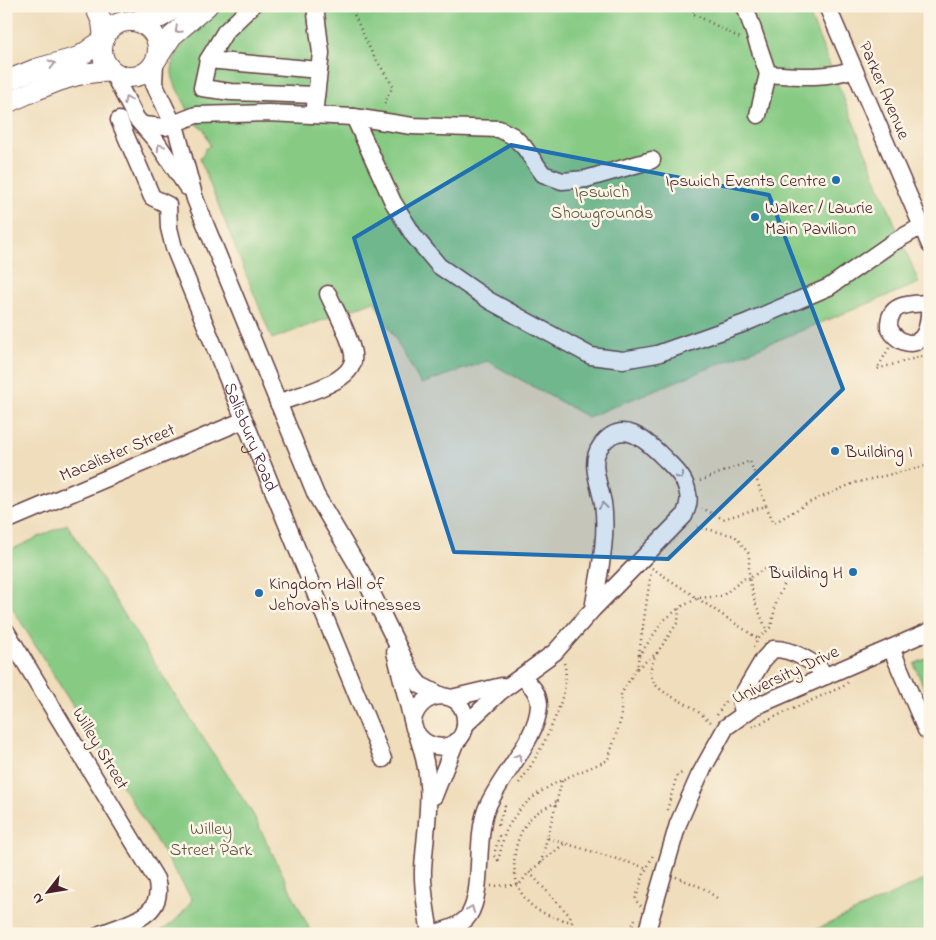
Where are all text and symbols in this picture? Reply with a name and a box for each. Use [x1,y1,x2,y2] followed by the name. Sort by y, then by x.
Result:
[175,24,184,33] one-way arrow
[851,38,916,145] street label: Parker Avenue
[48,60,56,70] one-way arrow
[123,96,133,105] one-way arrow
[157,143,166,153] one-way arrow
[665,169,827,195] place label: Ipswich Events Centre
[830,174,842,186] marker: Ipswich Events Centre
[551,180,653,228] park label: Ipswich Showgrounds
[765,196,874,243] place label: Walker / Lawrie Main Pavilion
[749,211,761,223] marker: Walker / Lawrie Main Pavilion
[215,379,283,496] street label: Salisbury Road
[56,418,180,490] street label: Macalister Street
[844,440,913,467] place label: Building I
[829,445,841,457] marker: Building I
[674,470,683,480] one-way arrow
[598,501,608,510] one-way arrow
[768,561,843,588] place label: Building H
[847,566,859,578] marker: Building H
[269,572,421,619] place label: Kingdom Hall of Jehovah's Witnesses
[253,587,265,599] marker: Kingdom Hall of Jehovah's Witnesses
[728,639,844,712] street label: University Drive
[64,703,134,795] street label: Willey Street
[511,753,521,762] one-way arrow
[170,817,252,864] park label: Willey Street Park
[22,868,72,918] north arrow
[27,888,50,907] text: N
[465,905,475,914] one-way arrow

